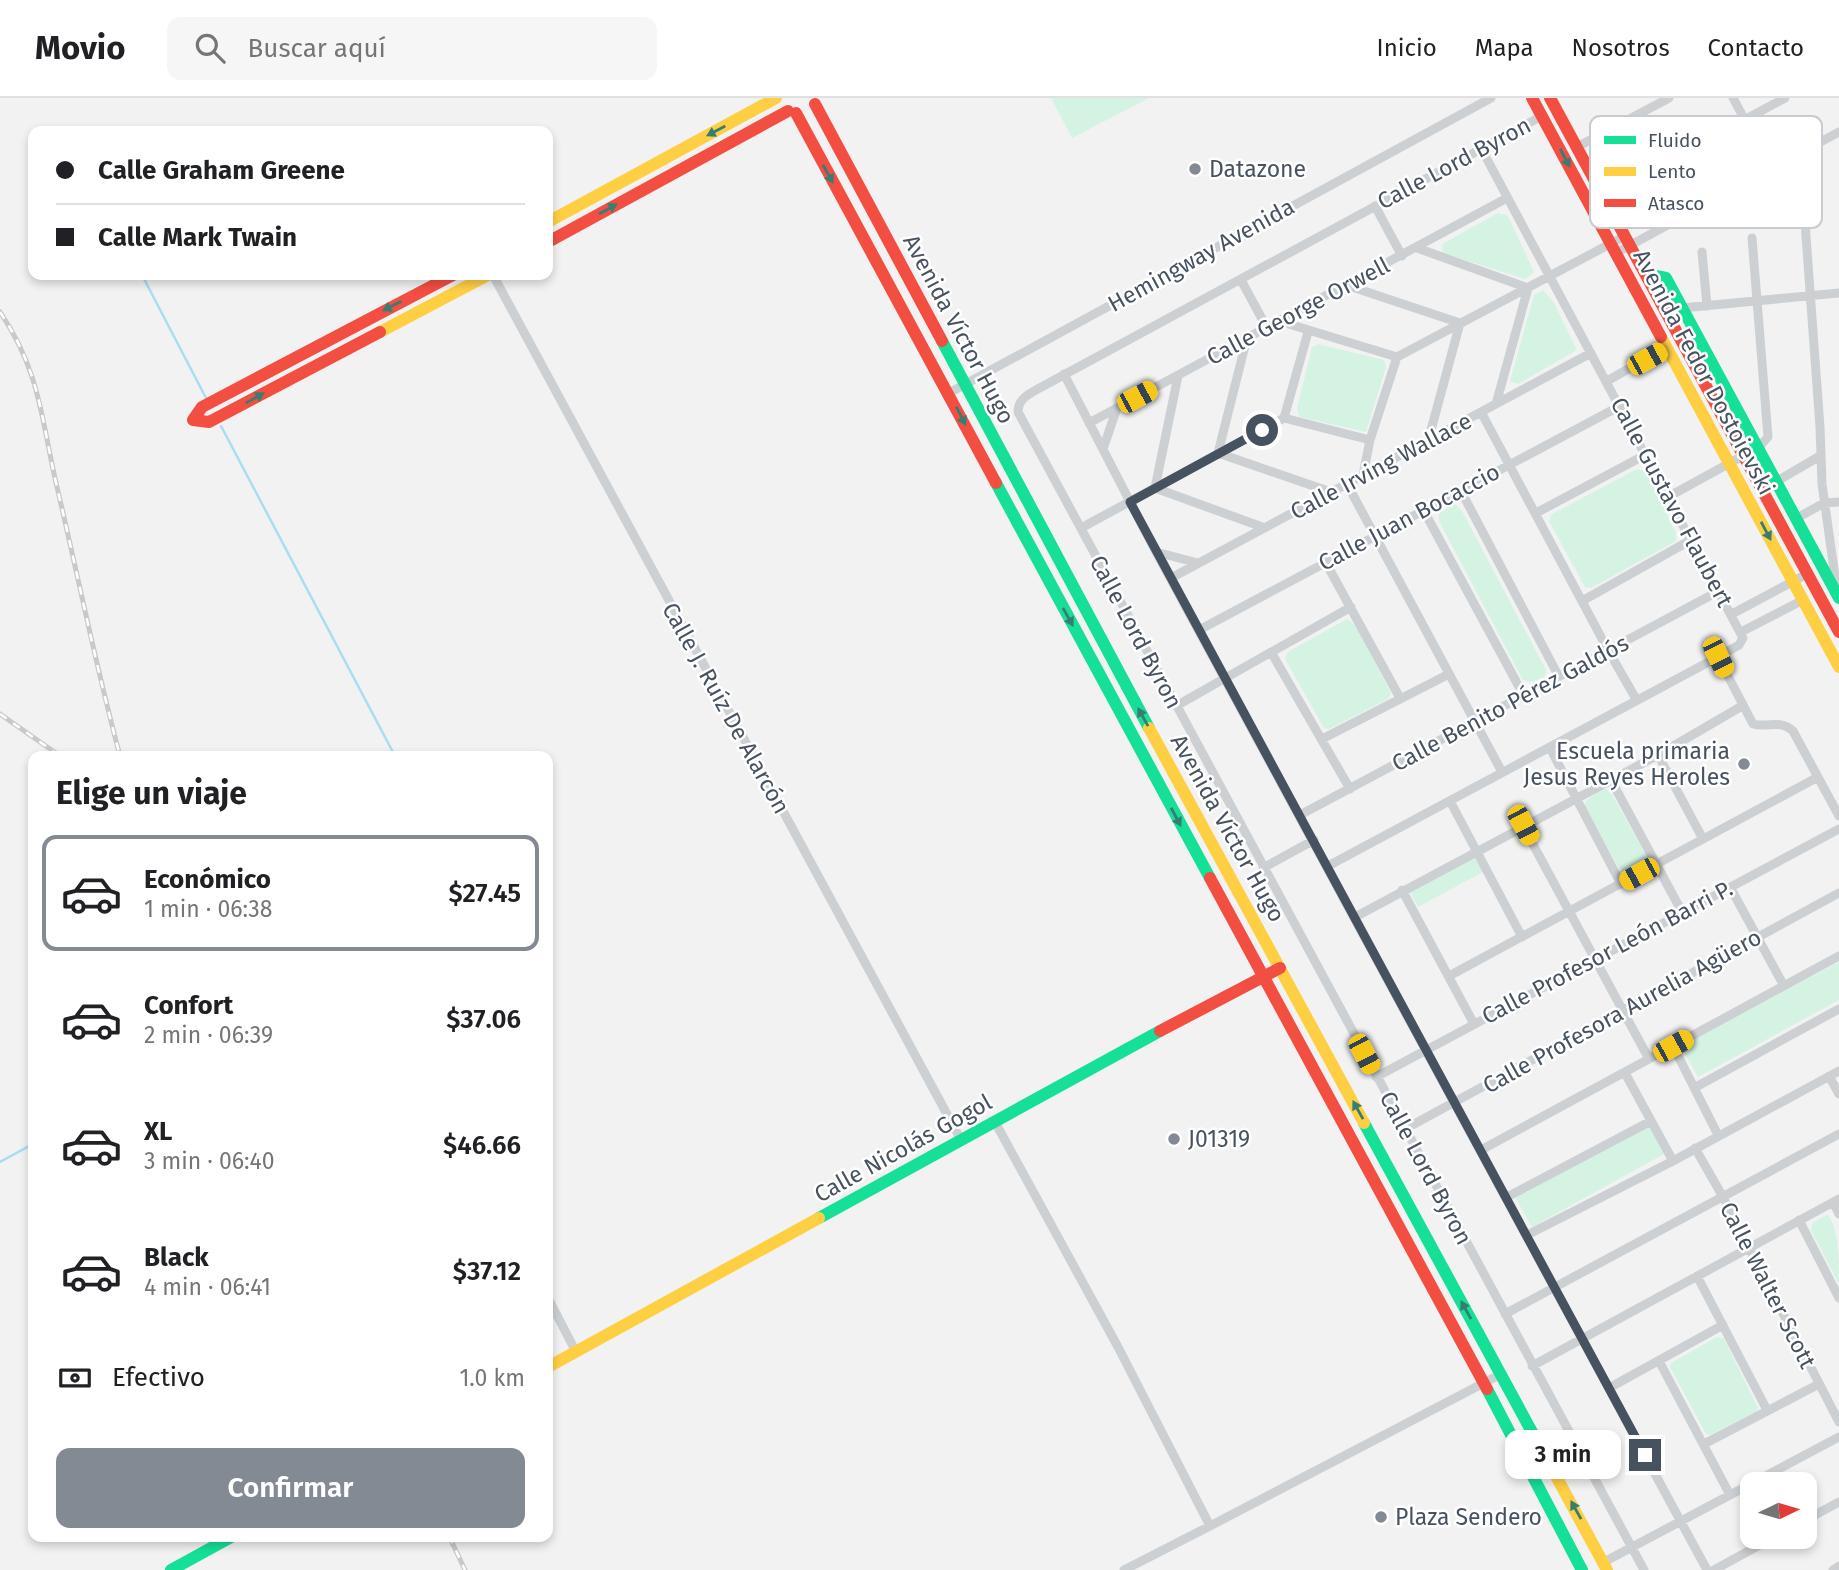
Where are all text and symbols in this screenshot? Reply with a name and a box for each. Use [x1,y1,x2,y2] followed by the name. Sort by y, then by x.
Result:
[167,17,657,80] search box
[35,28,125,68] text: Movio
[191,29,229,67] icon: search
[247,33,386,64] text: Buscar aquí
[1377,34,1437,62] text: Inicio
[1475,34,1534,62] text: Mapa
[1572,34,1670,62] text: Nosotros
[1708,34,1804,62] text: Contacto
[1373,111,1535,215] street label: Calle Lord Byron
[1590,116,1822,228] legend
[706,125,726,136] one-way arrow
[1648,129,1702,152] text: Fluido
[1559,148,1570,168] one-way arrow
[98,155,345,186] text: Calle Graham Greene
[1209,155,1306,183] place label: Datazone
[1648,160,1696,183] text: Lento
[1187,161,1203,177] marker: Datazone
[822,164,834,184] one-way arrow
[1103,192,1299,318] street label: Hemingway Avenida
[1648,192,1704,215] text: Atasco
[598,204,618,216] one-way arrow
[98,222,297,253] text: Calle Mark Twain
[897,230,1021,428] street label: Avenida Víctor Hugo
[1627,244,1781,500] street label: Avenida Fedor Dostoievski
[1202,251,1395,371] street label: Calle George Orwell
[382,300,402,312] one-way arrow
[1624,340,1671,378] car
[1114,378,1161,416] car
[246,392,266,404] one-way arrow
[1605,392,1740,612] street label: Calle Gustavo Flaubert
[955,406,966,426] one-way arrow
[1285,406,1477,526] street label: Calle Irving Wallace
[1246,414,1278,446] route start
[1313,457,1505,577] street label: Calle Juan Bocaccio
[1760,521,1771,541] one-way arrow
[1084,551,1188,713] street label: Calle Lord Byron
[656,598,796,818] street label: Calle J. Ruíz De Alarcón
[1062,607,1074,627] one-way arrow
[1387,629,1633,777] street label: Calle Benito Pérez Galdós
[1700,634,1737,680] car
[1137,707,1149,727] one-way arrow
[1165,729,1291,927] street label: Avenida Víctor Hugo
[1523,737,1730,791] place label: Escuela primaria Jesus Reyes Heroles
[1736,756,1752,772] marker: Escuela primaria Jesus Reyes Heroles
[56,774,247,812] text: Elige un viaje
[1504,802,1543,848] car
[1170,807,1182,827] one-way arrow
[1616,855,1663,893] car
[60,862,123,925] icon: car
[144,864,271,895] text: Económico
[1477,874,1737,1030] street label: Calle Profesor León Barri P.
[449,878,521,909] text: $27.45
[144,895,272,923] text: 1 min · 06:38
[1478,923,1766,1099] street label: Calle Profesora Aurelia Agüero
[60,988,123,1051] icon: car
[144,990,233,1021] text: Confort
[446,1004,521,1035] text: $37.06
[144,1021,273,1049] text: 2 min · 06:39
[1650,1027,1697,1065] car
[1345,1031,1384,1077] car
[1374,1087,1478,1249] street label: Calle Lord Byron
[809,1088,997,1208] street label: Calle Nicolás Gogol
[1352,1100,1364,1120] one-way arrow
[60,1114,123,1177] icon: car
[144,1116,172,1147] text: XL
[1188,1125,1250,1153] place label: J01319
[443,1130,521,1161] text: $46.66
[1166,1131,1182,1147] marker: J01319
[144,1147,275,1175] text: 3 min · 06:40
[1714,1197,1822,1373] street label: Calle Walter Scott
[60,1240,123,1303] icon: car
[144,1242,209,1273] text: Black
[453,1256,521,1287] text: $37.12
[144,1273,271,1301] text: 4 min · 06:41
[1460,1300,1472,1320] one-way arrow
[56,1359,94,1397] icon: cash
[112,1362,205,1393] text: Efectivo
[459,1364,525,1392] text: 1.0 km
[1505,1430,1620,1480] callout: 3 min
[1629,1439,1661,1471] route end
[1535,1440,1591,1468] text: 3 min
[56,1448,525,1528] button: Confirmar
[1740,1472,1816,1549] north arrow
[1740,1472,1817,1549] map controls
[1570,1500,1582,1519] one-way arrow
[1395,1503,1542,1531] place label: Plaza Sendero
[1373,1509,1389,1525] marker: Plaza Sendero

